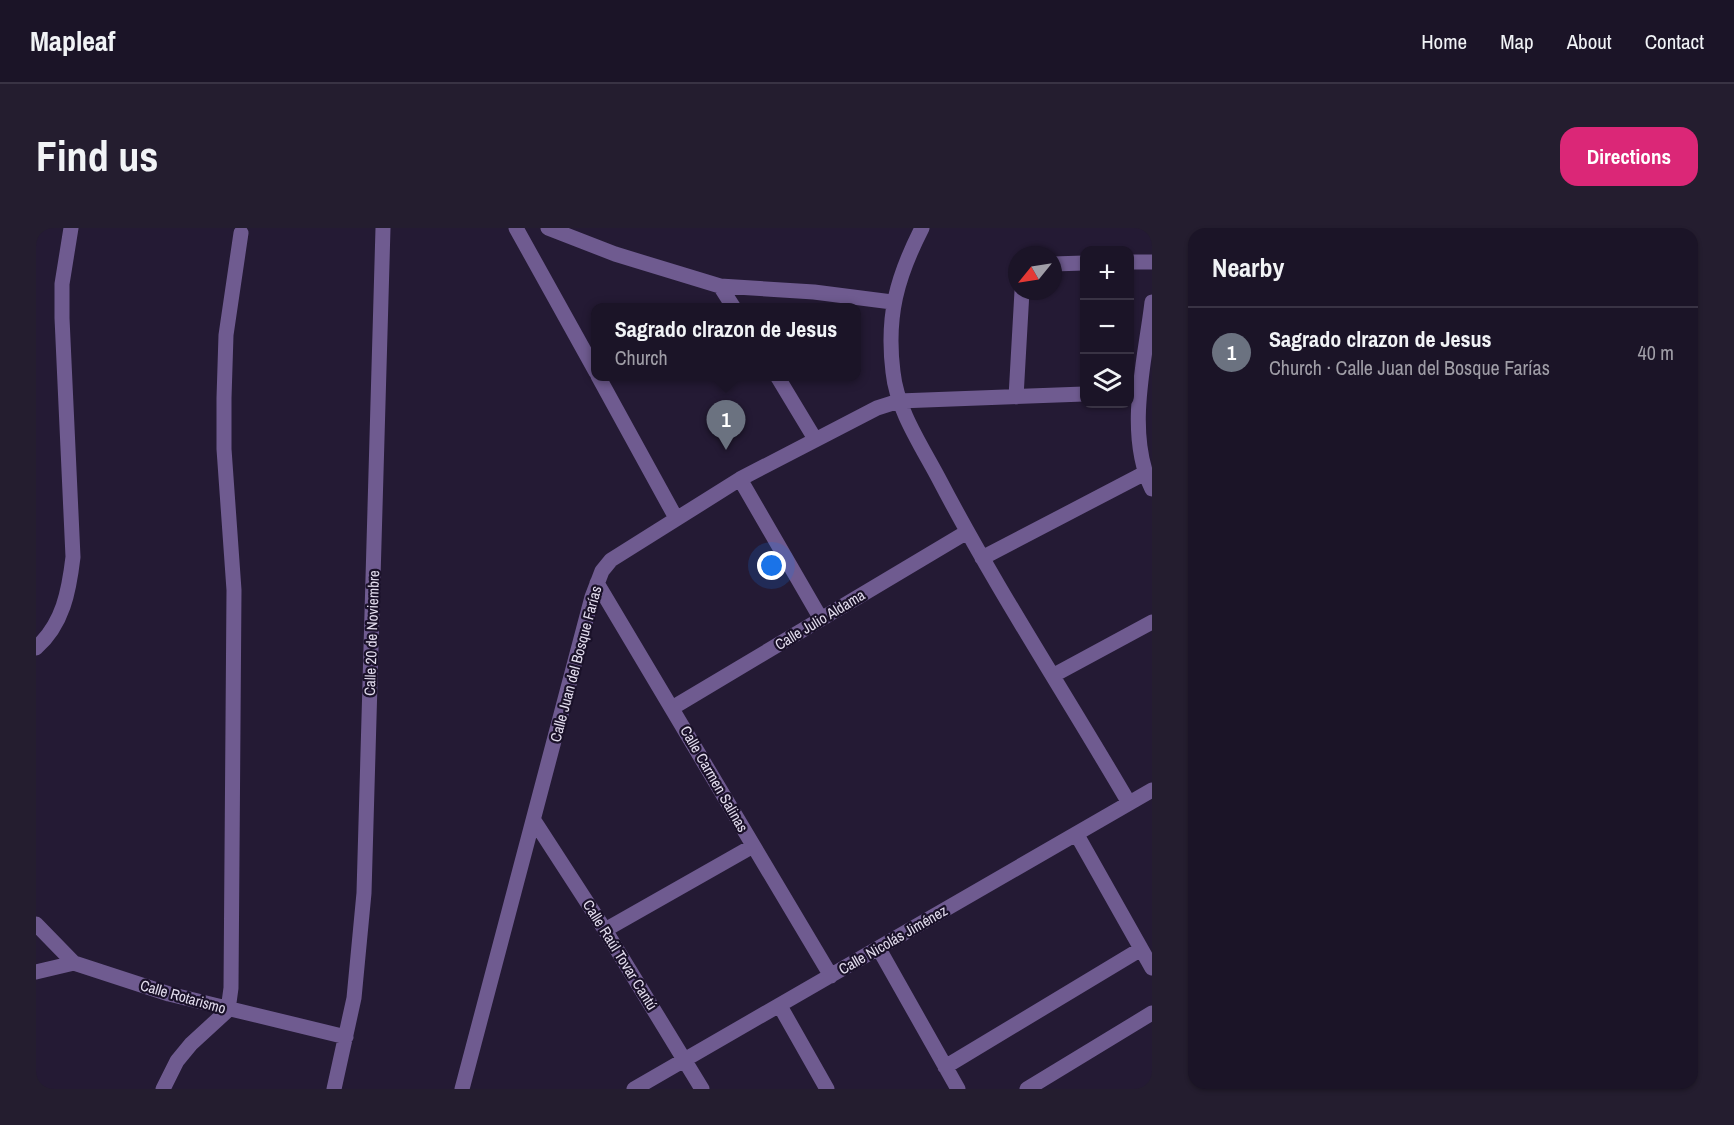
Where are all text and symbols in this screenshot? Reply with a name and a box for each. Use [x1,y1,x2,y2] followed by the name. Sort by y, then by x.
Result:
[30,22,115,60] text: Mapleaf
[1421,27,1467,56] text: Home
[1500,27,1534,56] text: Map
[1567,27,1612,56] text: About
[1645,27,1704,56] text: Contact
[1560,127,1698,186] button: Directions
[36,128,158,184] text: Find us
[1008,246,1062,300] north arrow
[1080,246,1134,408] map controls
[1080,246,1134,300] button: +
[1212,250,1284,285] text: Nearby
[1080,300,1134,354] button: −
[591,303,861,381] popup
[615,314,837,344] text: Sagrado clrazon de Jesus
[1269,324,1492,354] text: Sagrado clrazon de Jesus
[1227,339,1236,366] text: 1
[1638,339,1674,366] text: 40 m
[615,344,668,371] text: Church
[1080,354,1134,408] button: layers
[1269,354,1550,381] text: Church · Calle Juan del Bosque Farías
[706,400,746,450] pin: 1
[757,551,786,580] your location
[359,570,384,696] street label: Calle 20 de Noviembre
[545,584,606,744] street label: Calle Juan del Bosque Farías
[771,584,869,655] street label: Calle Julio Aldama
[675,722,753,836] street label: Calle Carmen Salinas
[578,896,663,1014] street label: Calle Raúl Tovar Cantú
[835,900,951,979] street label: Calle Nicolás Jiménez
[138,974,229,1019] street label: Calle Rotarismo

